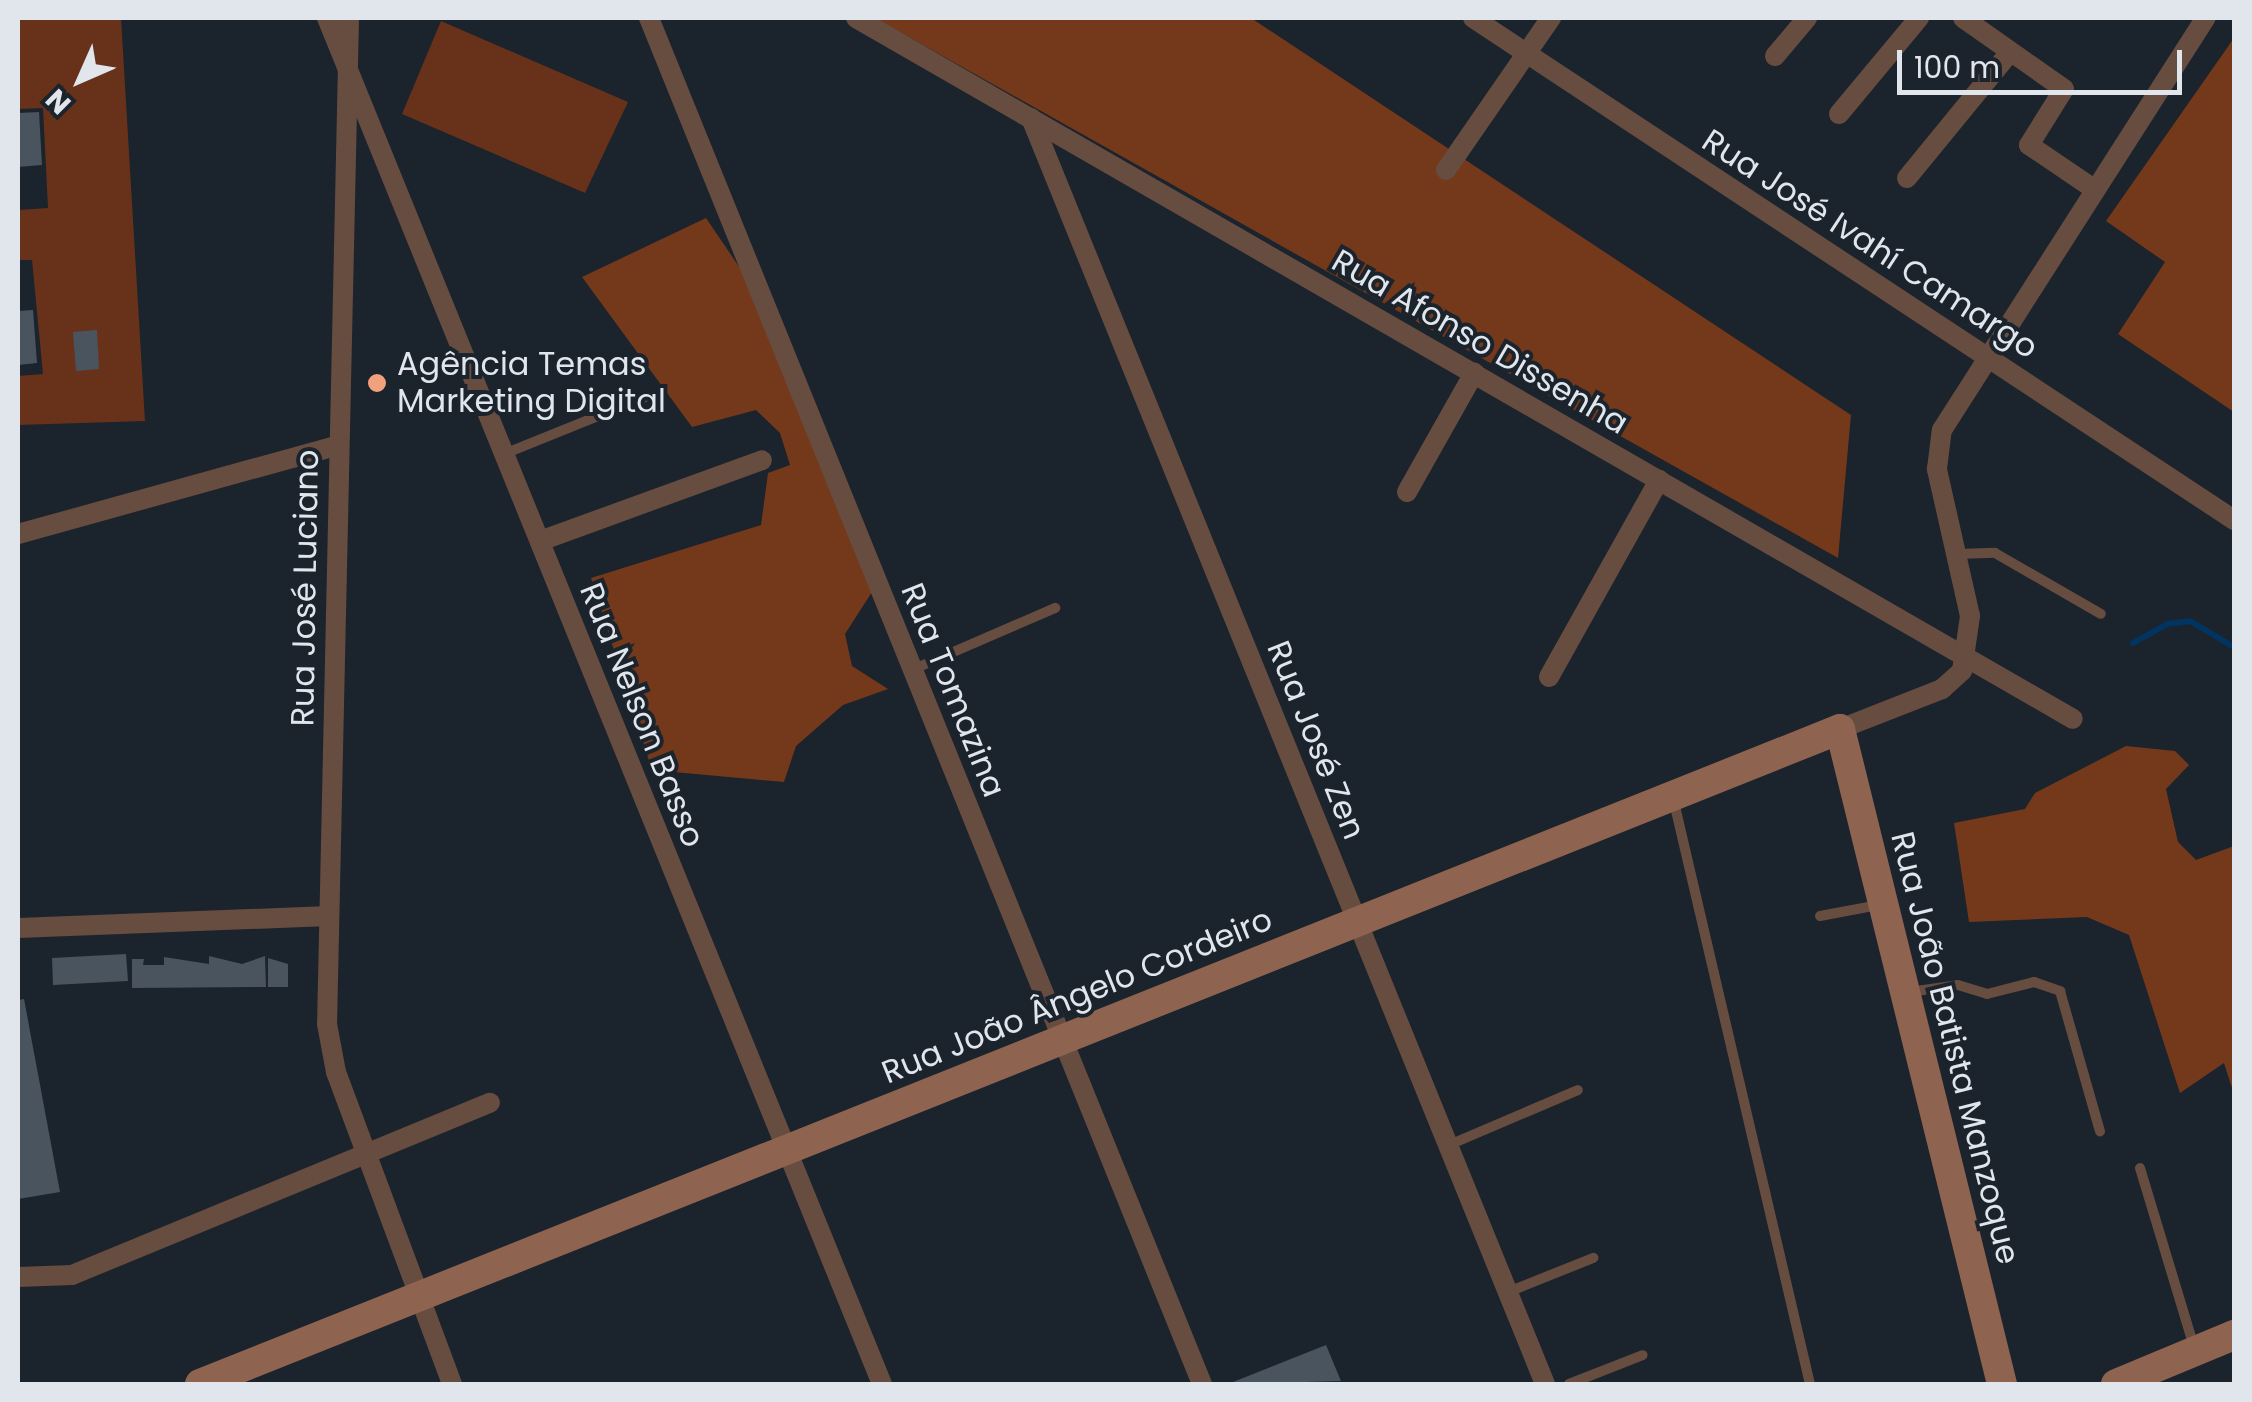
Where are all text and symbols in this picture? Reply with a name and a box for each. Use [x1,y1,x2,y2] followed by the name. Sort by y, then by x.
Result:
[30,30,130,130] north arrow
[1902,30,2187,92] scale bar
[1914,46,2000,89] text: 100 m
[37,80,80,123] text: N
[1695,121,2045,367] street label: Rua José Ivahí Camargo
[1325,242,1635,442] street label: Rua Afonso Dissenha
[397,346,666,421] place label: Agência Temas Marketing Digital
[366,372,388,394] marker: Agência Temas Marketing Digital
[283,449,327,727] street label: Rua José Luciano
[571,577,713,853] street label: Rua Nelson Basso
[893,578,1013,802] street label: Rua Tomazina
[1259,635,1373,845] street label: Rua José Zen
[1883,828,2027,1268] street label: Rua João Batista Manzoque
[876,900,1278,1092] street label: Rua João Ângelo Cordeiro

